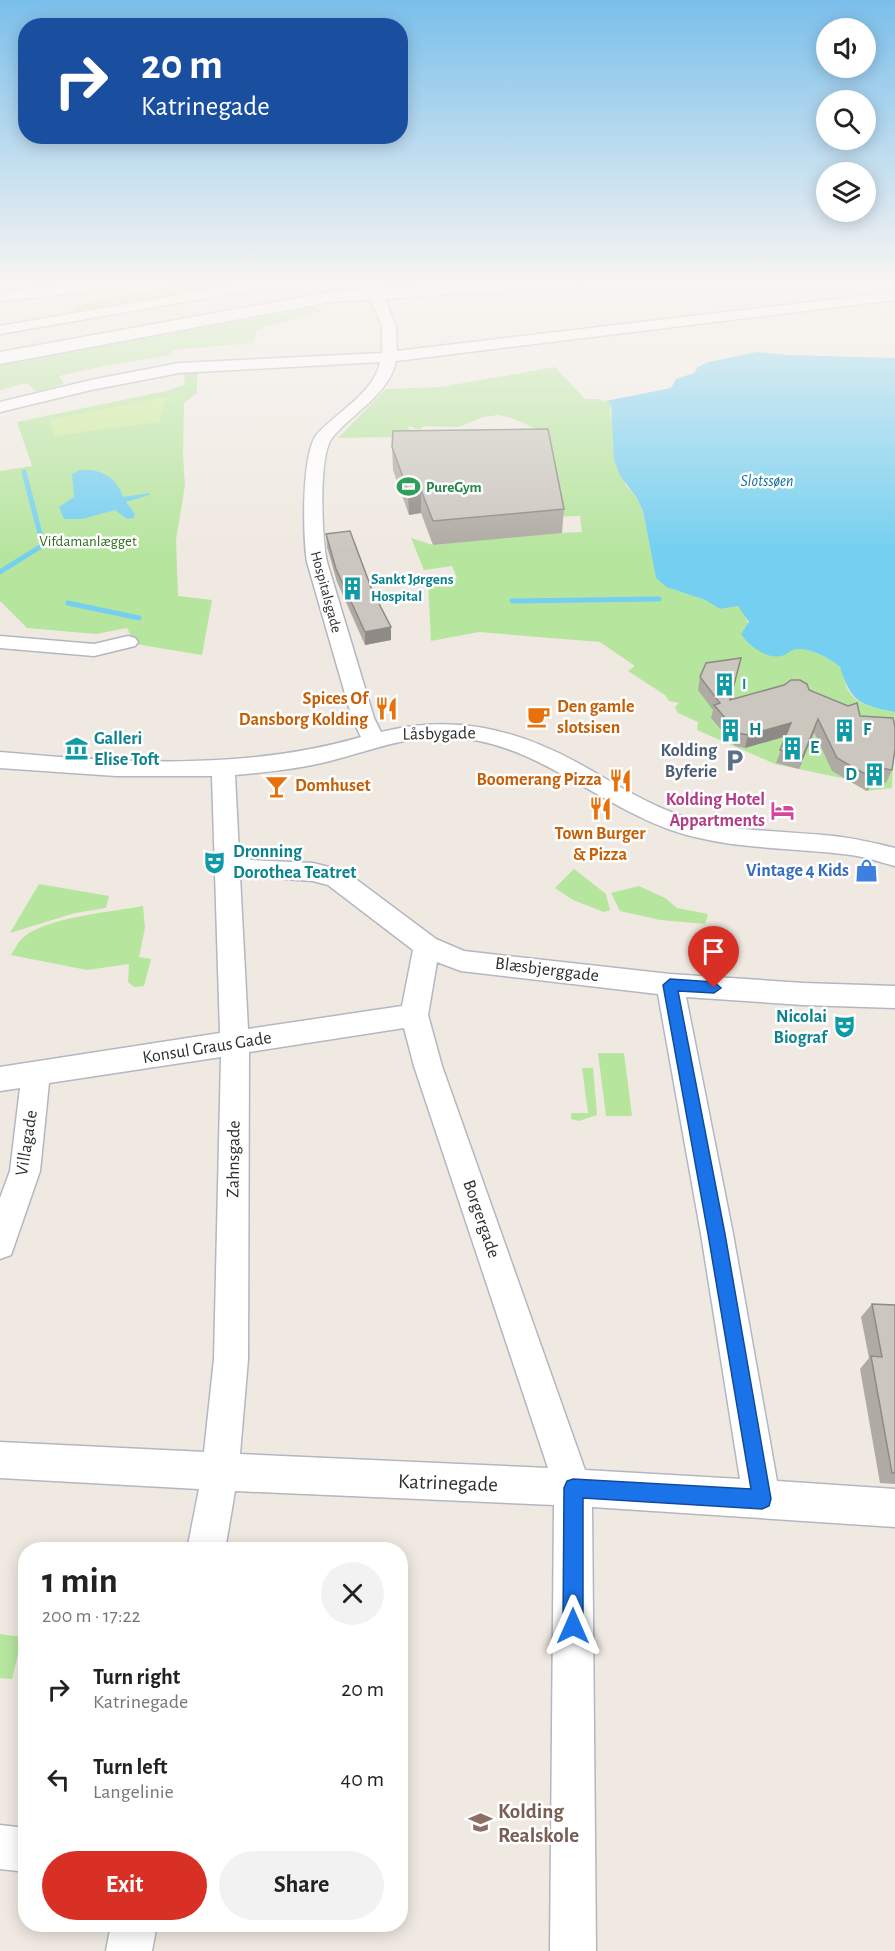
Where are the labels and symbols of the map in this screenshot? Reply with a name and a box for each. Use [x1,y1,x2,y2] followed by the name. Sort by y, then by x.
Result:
[740,473,794,489] water label: Slotssøen
[395,474,421,500] sports icon: PureGym
[426,480,482,495] place label: PureGym
[39,534,137,549] park label: Vifdamanlægget
[308,550,344,635] street label: Hospitalsgade
[371,572,454,604] place label: Sankt Jørgens Hospital
[340,575,366,601] building icon: Sankt Jørgens Hospital
[711,671,737,697] building icon: I
[742,677,746,692] place label: I
[239,690,370,729] place label: Spices Of Dansborg Kolding
[373,696,399,722] restaurant icon: Spices Of Dansborg Kolding
[557,698,635,737] place label: Den gamle slotsisen
[526,704,552,730] cafe icon: Den gamle slotsisen
[718,717,744,743] building icon: H
[832,717,858,743] building icon: F
[749,721,762,739] place label: H
[863,721,872,739] place label: F
[402,724,476,744] street label: Låsbygade
[94,730,159,769] place label: Galleri Elise Toft
[779,735,805,761] building icon: E
[63,736,89,762] museum icon: Galleri Elise Toft
[810,739,819,757] place label: E
[661,742,718,781] place label: Kolding Byferie
[722,748,748,774] parking icon: Kolding Byferie
[862,762,888,788] building icon: D
[845,766,857,784] place label: D
[607,767,633,793] restaurant icon: Boomerang Pizza
[477,771,602,789] place label: Boomerang Pizza
[264,773,290,799] bar icon: Domhuset
[295,777,371,795] place label: Domhuset
[666,791,765,830] place label: Kolding Hotel Appartments
[587,795,613,821] restaurant icon: Town Burger & Pizza
[770,797,796,823] hotel icon: Kolding Hotel Appartments
[555,825,646,864] place label: Town Burger & Pizza
[233,843,356,882] place label: Dronning Dorothea Teatret
[202,849,228,875] theatre icon: Dronning Dorothea Teatret
[854,858,880,884] shop icon: Vintage 4 Kids
[746,862,849,880] place label: Vintage 4 Kids
[688,926,739,988] pin
[494,955,600,985] street label: Blæsbjerggade
[774,1008,829,1047] place label: Nicolai Biograf
[832,1014,858,1040] theatre icon: Nicolai Biograf
[141,1029,273,1067] street label: Konsul Graus Gade
[13,1109,41,1177] street label: Villagade
[224,1120,244,1198] street label: Zahnsgade
[459,1178,503,1260] street label: Borgergade
[398,1471,498,1495] street label: Katrinegade
[541,1594,605,1658] position arrow
[498,1801,579,1846] place label: Kolding Realskole
[467,1810,493,1836] school or university icon: Kolding Realskole

